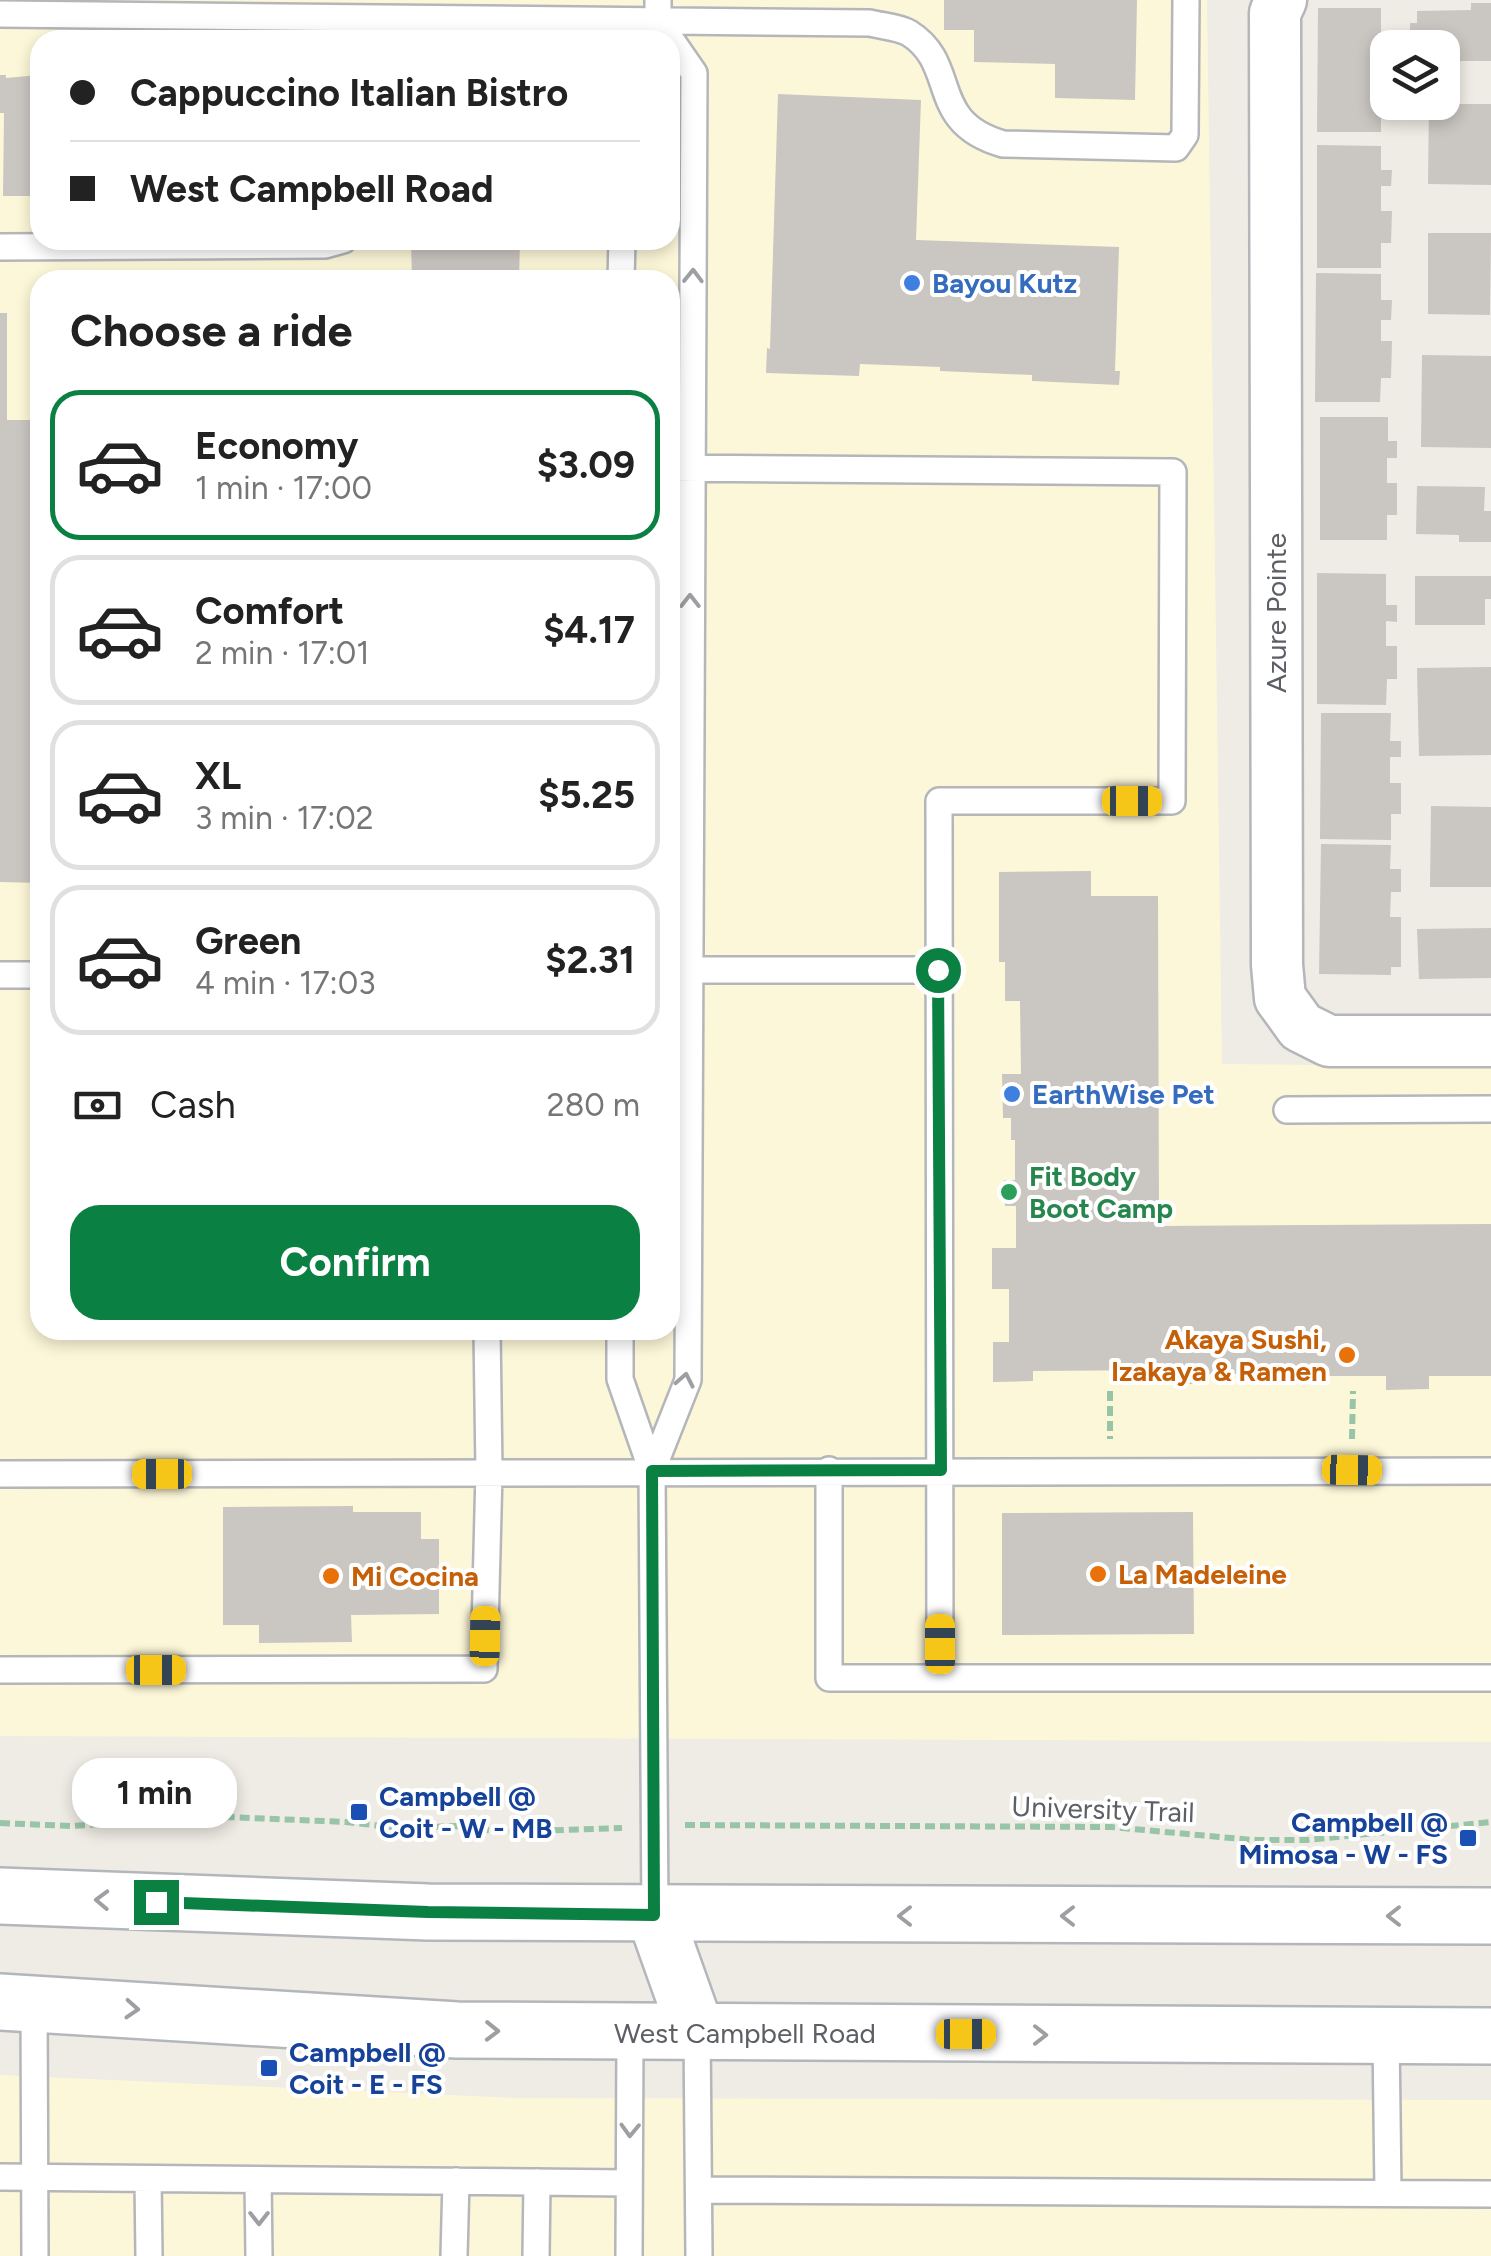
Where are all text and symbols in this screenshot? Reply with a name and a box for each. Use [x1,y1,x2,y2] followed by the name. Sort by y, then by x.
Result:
[1370,30,1460,120] map controls
[1370,30,1460,120] button: layers
[130,70,568,116] text: Cappuccino Italian Bistro
[130,166,494,212] text: West Campbell Road
[932,266,1077,300] place label: Bayou Kutz
[682,267,703,283] one-way arrow
[901,272,923,294] marker: Bayou Kutz
[70,303,352,357] text: Choose a ride
[75,420,165,510] icon: car
[195,423,358,469] text: Economy
[537,442,635,488] text: $3.09
[195,469,372,507] text: 1 min · 17:00
[1259,533,1293,693] street label: Azure Pointe
[75,585,165,675] icon: car
[195,588,344,634] text: Comfort
[679,592,701,608] one-way arrow
[543,607,635,653] text: $4.17
[195,634,369,672] text: 2 min · 17:01
[75,750,165,840] icon: car
[195,753,241,799] text: XL
[538,772,635,818] text: $5.25
[1102,786,1162,816] car
[195,799,374,837] text: 3 min · 17:02
[75,915,165,1005] icon: car
[195,918,301,964] text: Green
[545,937,635,983] text: $2.31
[916,948,961,993] route start
[195,964,376,1002] text: 4 min · 17:03
[1032,1077,1215,1111] place label: EarthWise Pet
[70,1078,125,1133] icon: cash
[150,1082,236,1128] text: Cash
[1001,1083,1023,1105] marker: EarthWise Pet
[547,1086,640,1124] text: 280 m
[1029,1159,1173,1225] place label: Fit Body Boot Camp
[998,1181,1020,1203] marker: Fit Body Boot Camp
[70,1205,640,1320] button: Confirm
[1111,1322,1327,1388] place label: Akaya Sushi, Izakaya & Ramen
[1336,1344,1358,1366] marker: Akaya Sushi, Izakaya & Ramen
[673,1372,694,1389] one-way arrow
[1322,1454,1382,1486] car
[132,1459,192,1489] car
[1118,1557,1287,1591] place label: La Madeleine
[351,1559,479,1593] place label: Mi Cocina
[1087,1563,1109,1585] marker: La Madeleine
[320,1565,342,1587] marker: Mi Cocina
[469,1606,501,1666] car
[925,1614,955,1674] car
[126,1655,186,1685] car
[74,1757,238,1827] callout: 1 min
[117,1774,192,1812] text: 1 min
[379,1779,552,1845] place label: Campbell @ Coit - W - MB
[1011,1789,1195,1829] street label: University Trail
[348,1801,370,1823] marker: Campbell @ Coit - W - MB
[1238,1805,1448,1871] place label: Campbell @ Mimosa - W - FS
[1457,1827,1479,1849] marker: Campbell @ Mimosa - W - FS
[134,1880,179,1925] route end
[94,1890,110,1911] one-way arrow
[897,1905,912,1927] one-way arrow
[1060,1905,1076,1927] one-way arrow
[1385,1905,1400,1927] one-way arrow
[125,1998,141,2019] one-way arrow
[614,2016,876,2050] street label: West Campbell Road
[936,2019,996,2049] car
[484,2020,500,2042] one-way arrow
[1032,2024,1048,2046] one-way arrow
[289,2035,446,2101] place label: Campbell @ Coit - E - FS
[258,2057,280,2079] marker: Campbell @ Coit - E - FS
[619,2123,640,2139] one-way arrow
[248,2210,269,2226] one-way arrow

